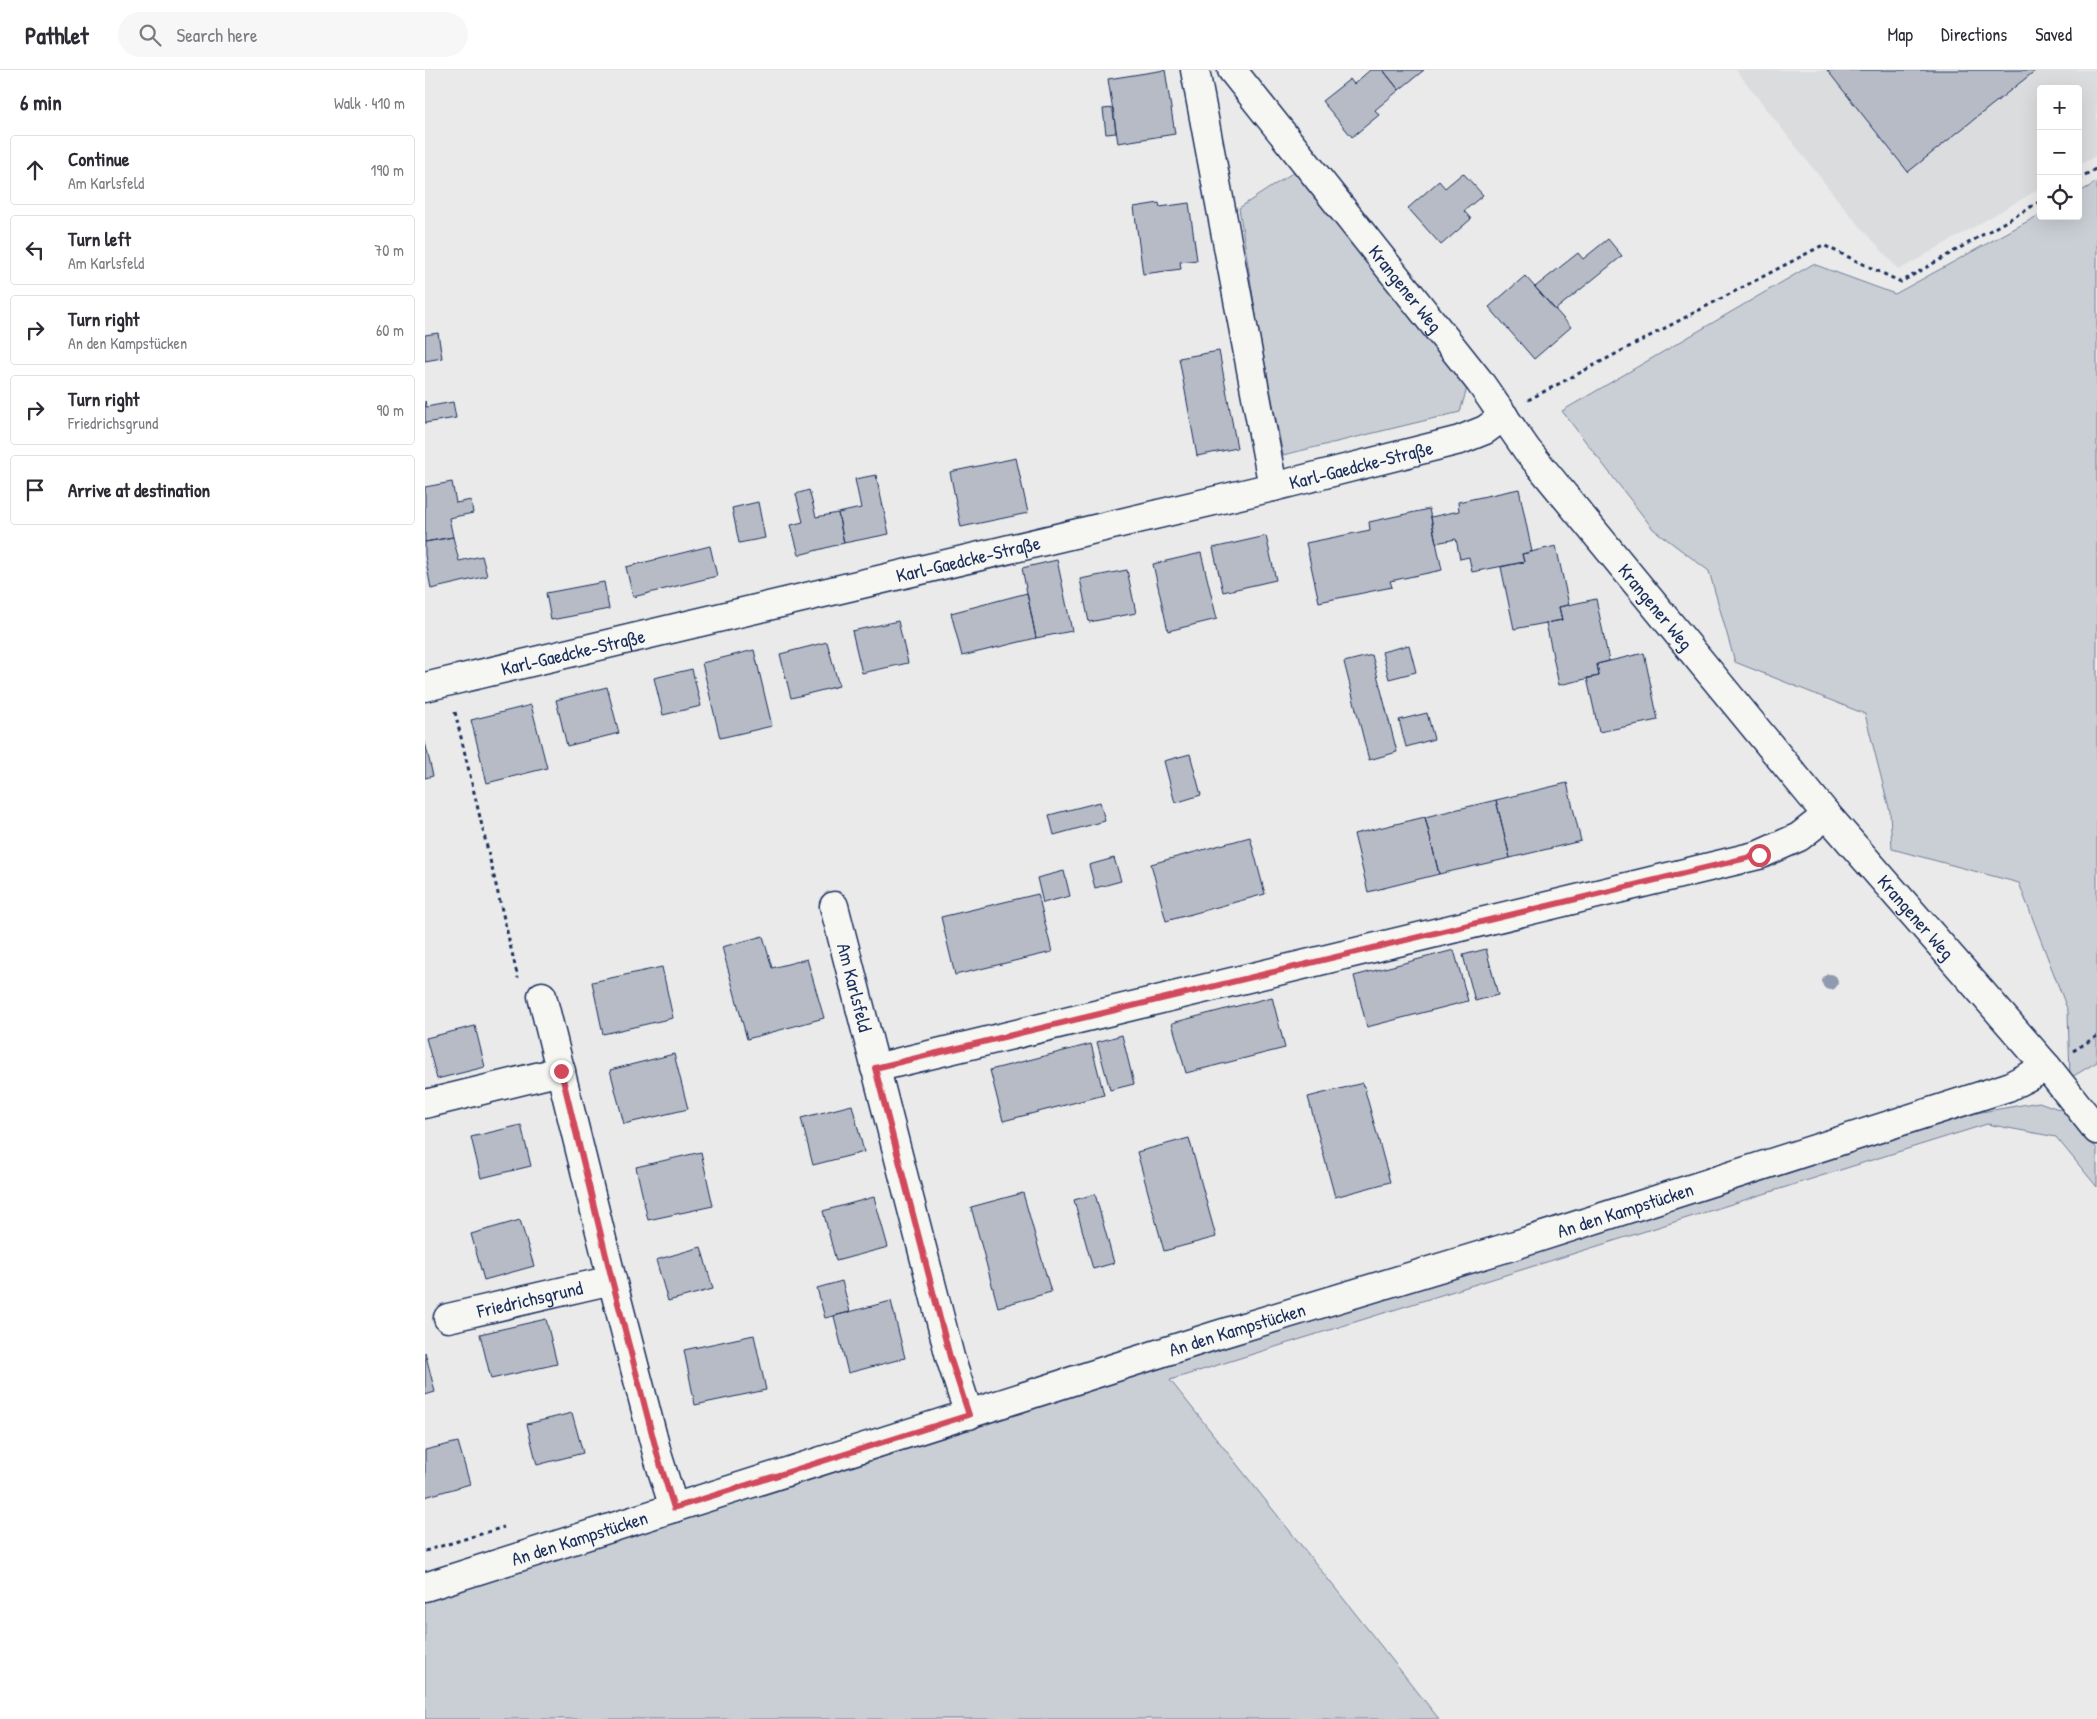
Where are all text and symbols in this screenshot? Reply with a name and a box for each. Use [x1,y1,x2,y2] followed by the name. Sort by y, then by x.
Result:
[118,12,468,57] search box
[25,19,88,51] text: Pathlet
[136,21,164,49] icon: search
[176,22,258,48] text: Search here
[1888,22,1913,47] text: Map
[1941,22,2007,47] text: Directions
[2035,22,2072,47] text: Saved
[2037,85,2082,220] map controls
[2037,85,2082,130] button: +
[20,88,62,117] text: 6 min
[334,92,405,114] text: Walk · 410 m
[2037,130,2082,175] button: −
[68,146,129,172] text: Continue
[21,156,49,184] icon: ahead
[371,159,404,181] text: 190 m
[68,172,144,194] text: Am Karlsfeld
[2037,175,2082,220] button: locate
[68,226,131,252] text: Turn left
[21,236,49,264] icon: left
[374,239,404,261] text: 70 m
[1363,239,1448,338] street label: Krangener Weg
[68,252,144,274] text: Am Karlsfeld
[68,306,139,332] text: Turn right
[21,316,49,344] icon: right
[376,319,404,341] text: 60 m
[68,332,187,354] text: An den Kampstücken
[68,386,139,412] text: Turn right
[21,396,49,424] icon: right
[376,399,404,421] text: 90 m
[68,412,158,434] text: Friedrichsgrund
[1286,434,1436,495] street label: Karl-Gaedcke-Straße
[21,476,49,504] icon: arrive
[68,477,210,503] text: Arrive at destination
[893,529,1043,588] street label: Karl-Gaedcke-Straße
[1612,558,1699,655] street label: Krangener Weg
[498,622,648,682] street label: Karl-Gaedcke-Straße
[1748,844,1771,867] route start
[1872,869,1960,965] street label: Krangener Weg
[831,940,879,1035] street label: Am Karlsfeld
[550,1060,573,1083] route end
[1554,1176,1696,1244] street label: An den Kampstücken
[474,1274,586,1324] street label: Friedrichsgrund
[1166,1296,1309,1363] street label: An den Kampstücken
[508,1504,651,1572] street label: An den Kampstücken

